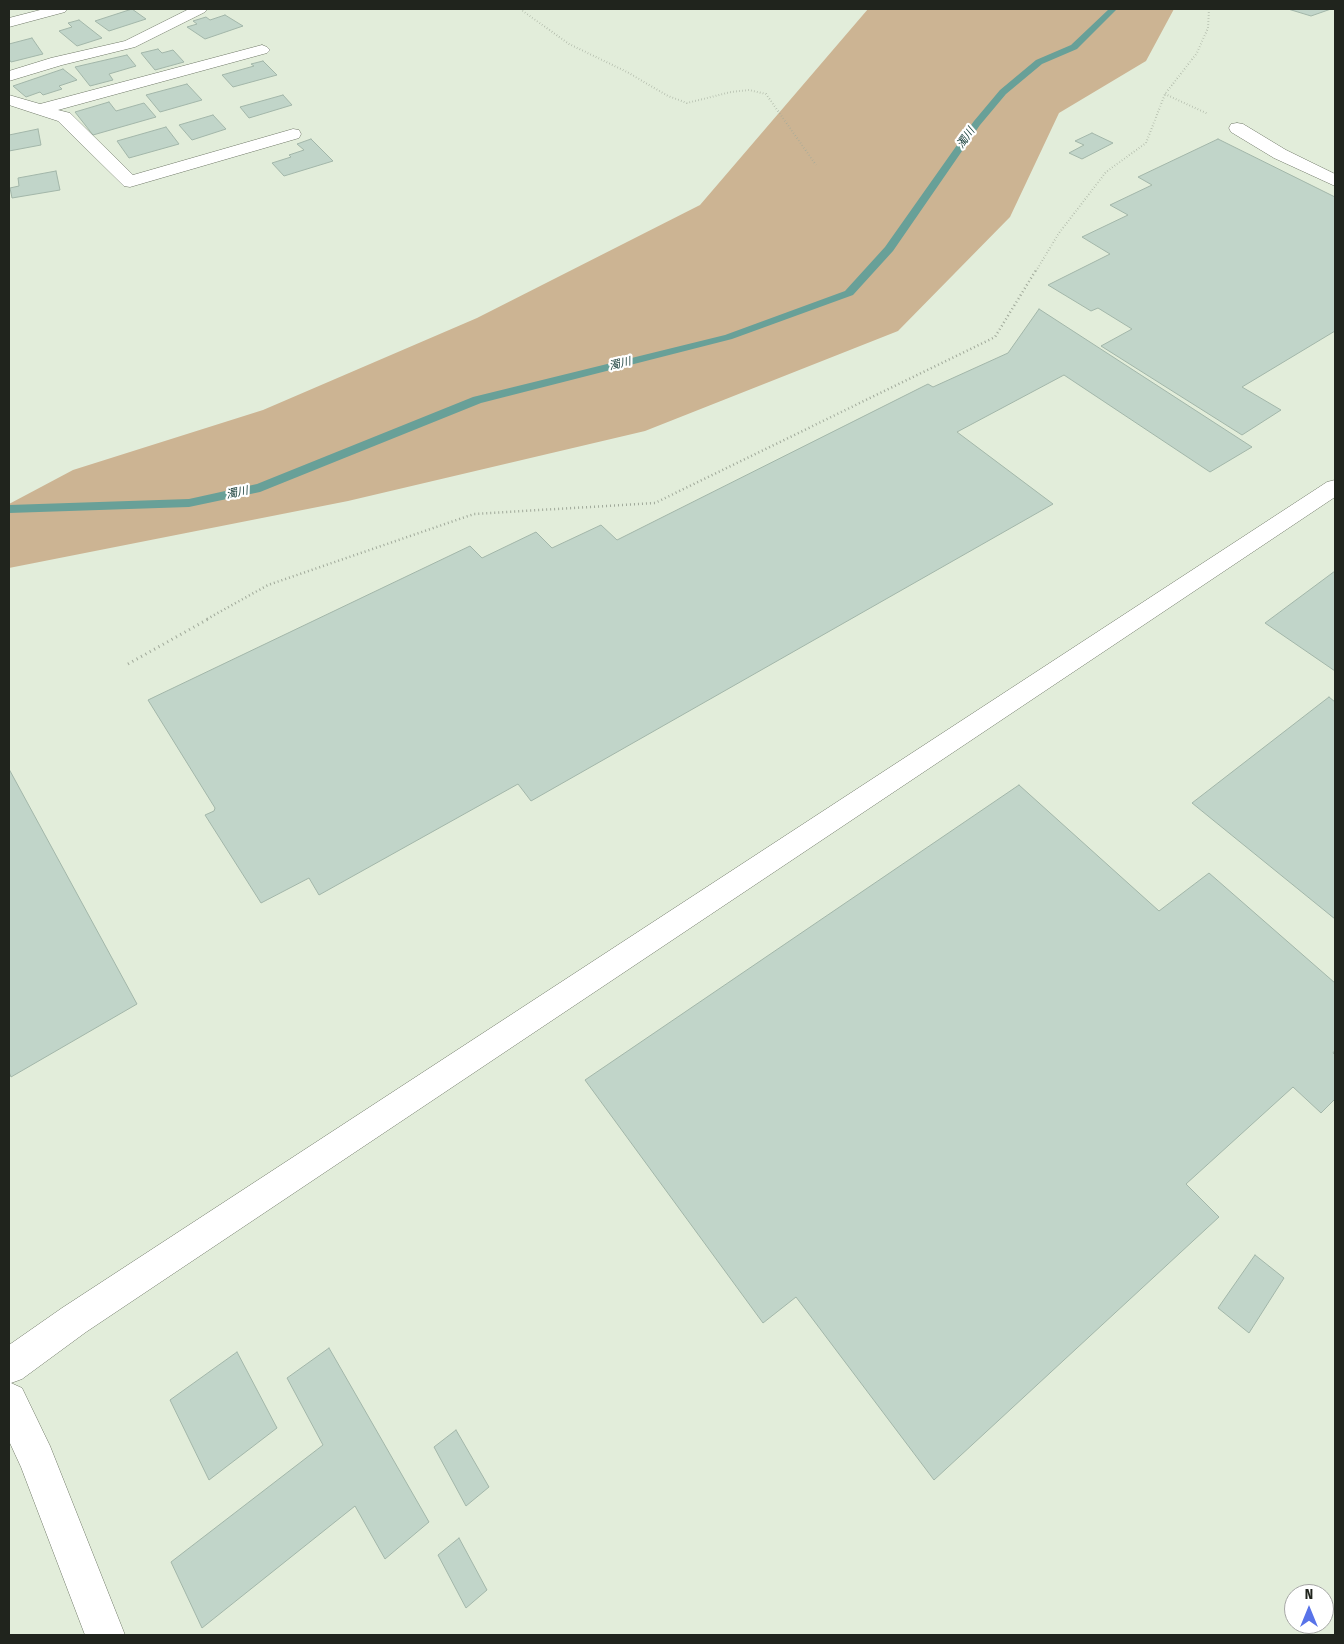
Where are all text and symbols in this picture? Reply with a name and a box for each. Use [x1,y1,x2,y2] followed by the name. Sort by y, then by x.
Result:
[954,125,978,151] water label: 濁川
[608,355,632,373] water label: 濁川
[225,484,249,502] water label: 濁川
[1284,1584,1334,1634] north arrow
[1305,1586,1313,1603] text: N

